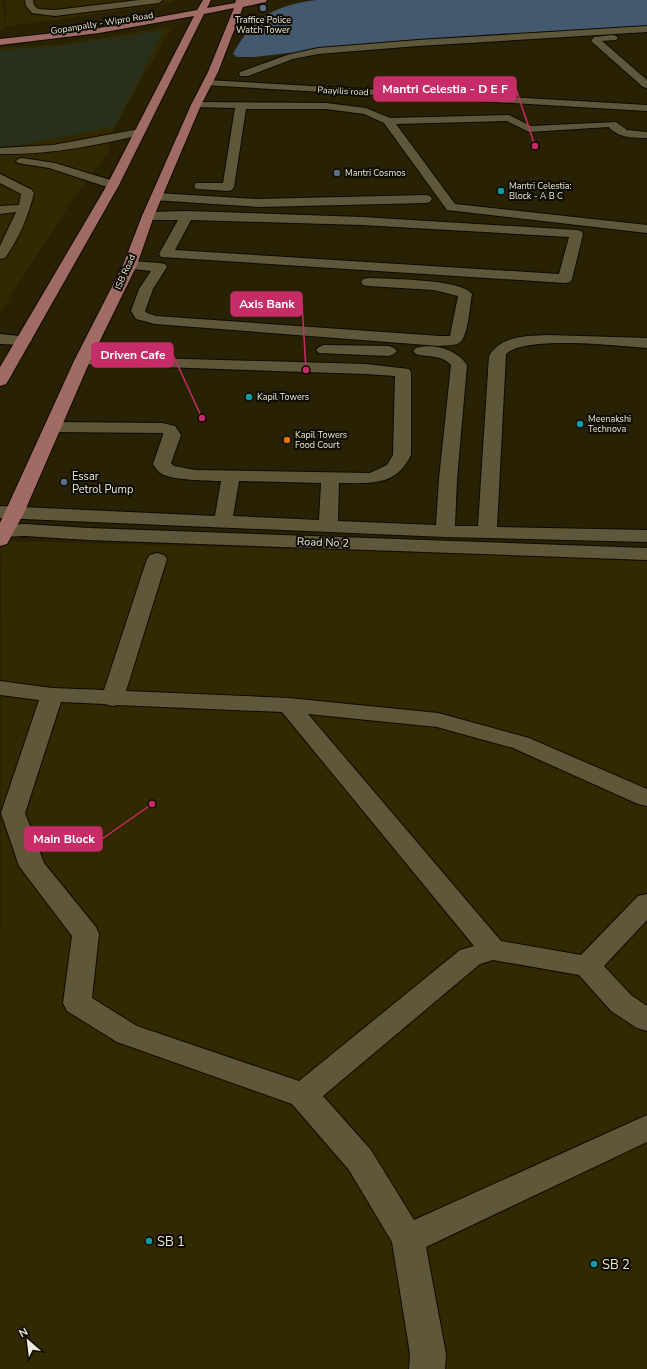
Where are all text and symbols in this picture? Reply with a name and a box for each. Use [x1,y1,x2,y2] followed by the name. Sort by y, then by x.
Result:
[258,3,268,13] marker: Traffice Police Watch Tower
[50,9,154,37] street label: Gopanpally - Wipro Road
[235,14,291,36] place label: Traffice Police Watch Tower
[374,77,516,101] callout: Mantri Celestia - D E F
[382,81,508,97] text: Mantri Celestia - D E F
[317,84,369,98] street label: Paayilis road
[345,167,405,179] place label: Mantri Cosmos
[332,168,342,178] marker: Mantri Cosmos
[509,180,572,202] place label: Mantri Celestia: Block - A B C
[496,186,506,196] marker: Mantri Celestia: Block - A B C
[112,253,138,291] street label: ISB Road
[231,292,302,316] callout: Axis Bank
[239,296,295,312] text: Axis Bank
[92,343,173,367] callout: Driven Cafe
[100,347,166,363] text: Driven Cafe
[257,391,309,403] place label: Kapil Towers
[244,392,254,402] marker: Kapil Towers
[588,413,631,435] place label: Meenakshi Technova
[575,419,585,429] marker: Meenakshi Technova
[295,429,347,451] place label: Kapil Towers Food Court
[282,435,292,445] marker: Kapil Towers Food Court
[72,469,133,497] place label: Essar Petrol Pump
[59,477,69,487] marker: Essar Petrol Pump
[297,534,349,551] street label: Road No 2
[25,827,102,851] callout: Main Block
[33,831,95,847] text: Main Block
[157,1233,185,1251] place label: SB 1
[144,1236,154,1246] marker: SB 1
[602,1256,630,1274] place label: SB 2
[589,1259,599,1269] marker: SB 2
[8,1321,48,1361] north arrow
[16,1324,31,1341] text: N

